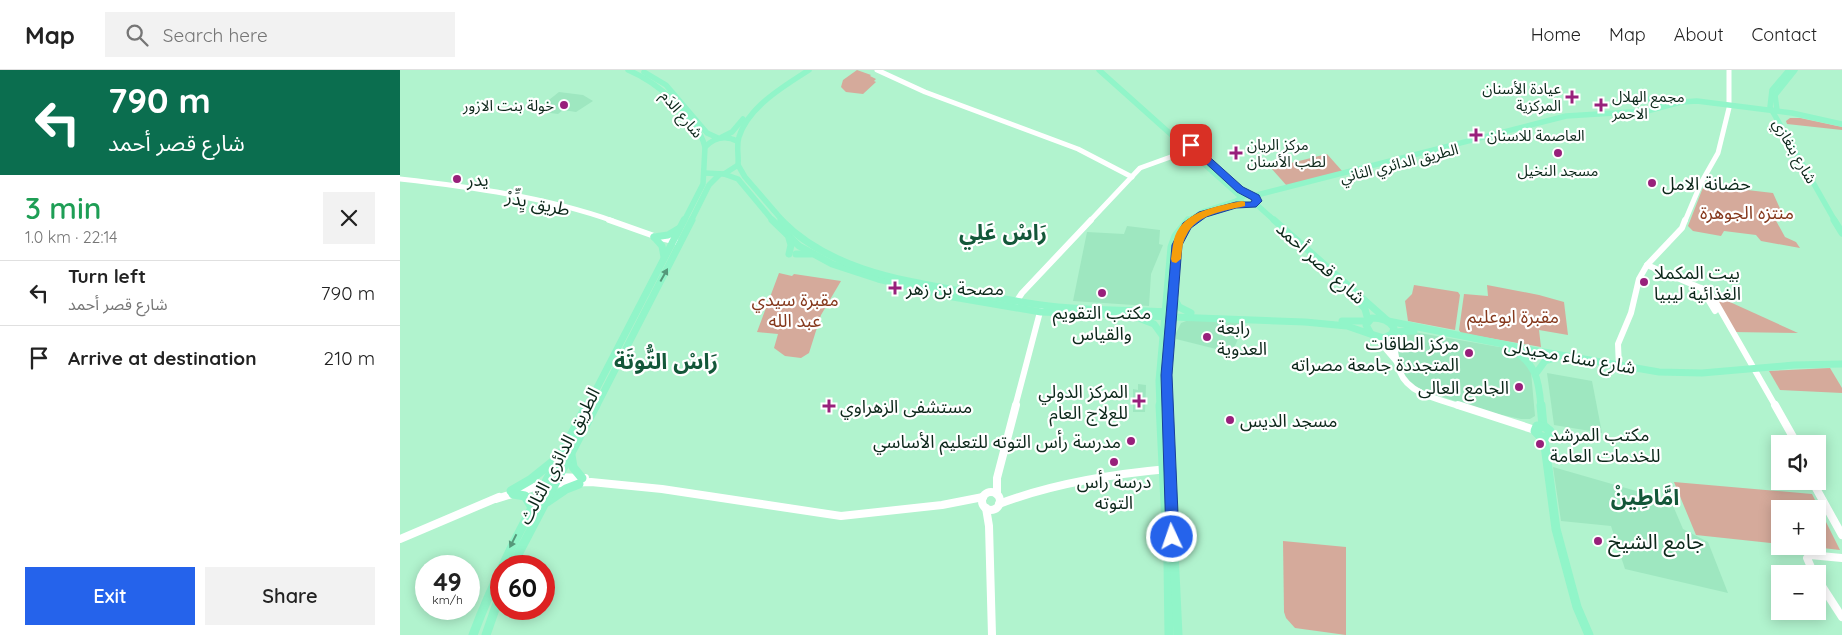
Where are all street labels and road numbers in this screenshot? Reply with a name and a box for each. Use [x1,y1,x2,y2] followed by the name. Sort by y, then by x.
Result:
[654,86,707,144] street label: شارع الدَم
[1766,115,1821,188] street label: شارع بنغازي
[1338,139,1461,189] street label: الطريق الدائري الثاني
[502,184,572,223] street label: طريق يِدِّرْ
[1270,217,1370,311] street label: شارع قصر أحمد
[1502,333,1637,382] street label: شارع سناء محيدلى
[513,384,607,529] street label: الطريق الدائري الثالث

